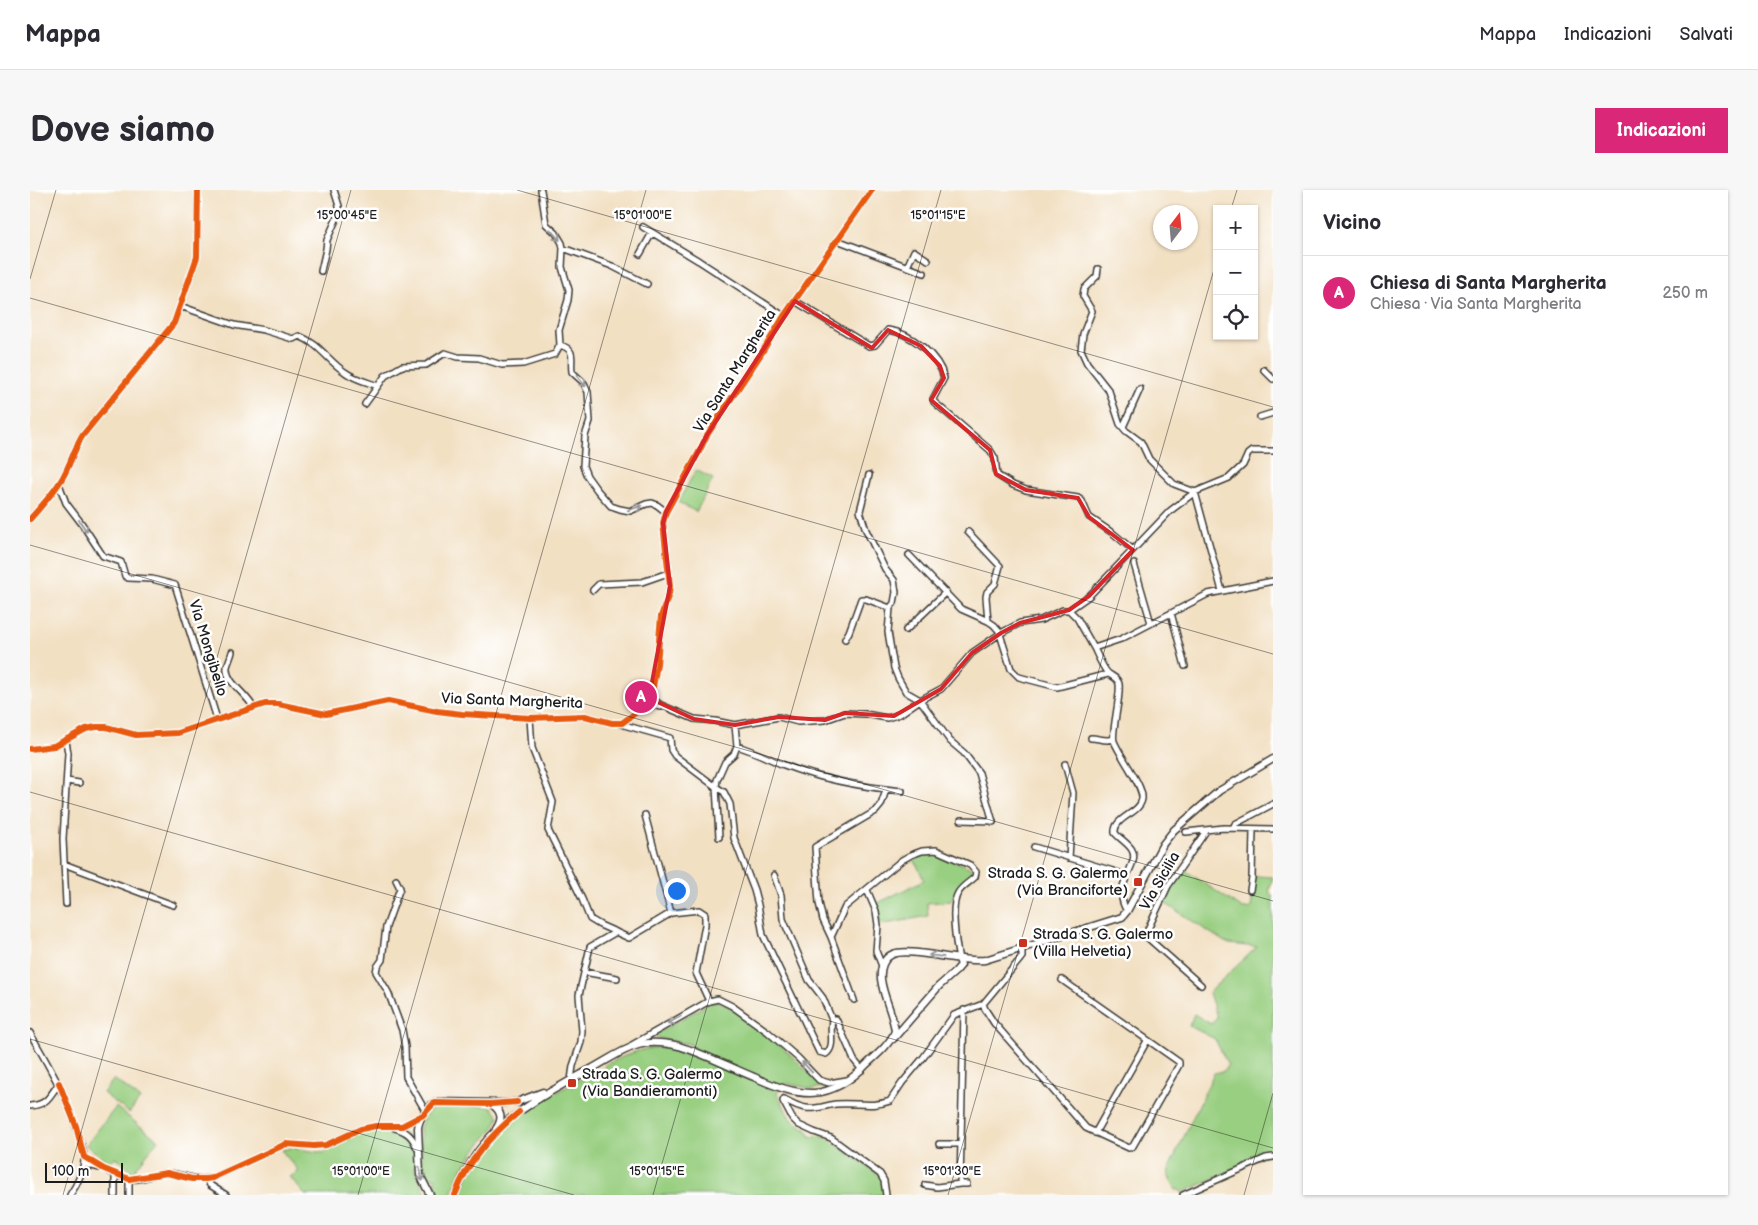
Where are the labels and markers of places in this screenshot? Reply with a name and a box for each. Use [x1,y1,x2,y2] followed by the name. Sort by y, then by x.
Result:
[625,678,657,716] pin: A
[988,864,1128,900] place label: Strada S. G. Galermo (Via Branciforte)
[1132,876,1144,888] marker: Strada S. G. Galermo (Via Branciforte)
[1033,925,1173,961] place label: Strada S. G. Galermo (Villa Helvetia)
[1017,937,1029,949] marker: Strada S. G. Galermo (Villa Helvetia)
[582,1065,722,1101] place label: Strada S. G. Galermo (Via Bandieramonti)
[566,1077,578,1089] marker: Strada S. G. Galermo (Via Bandieramonti)

